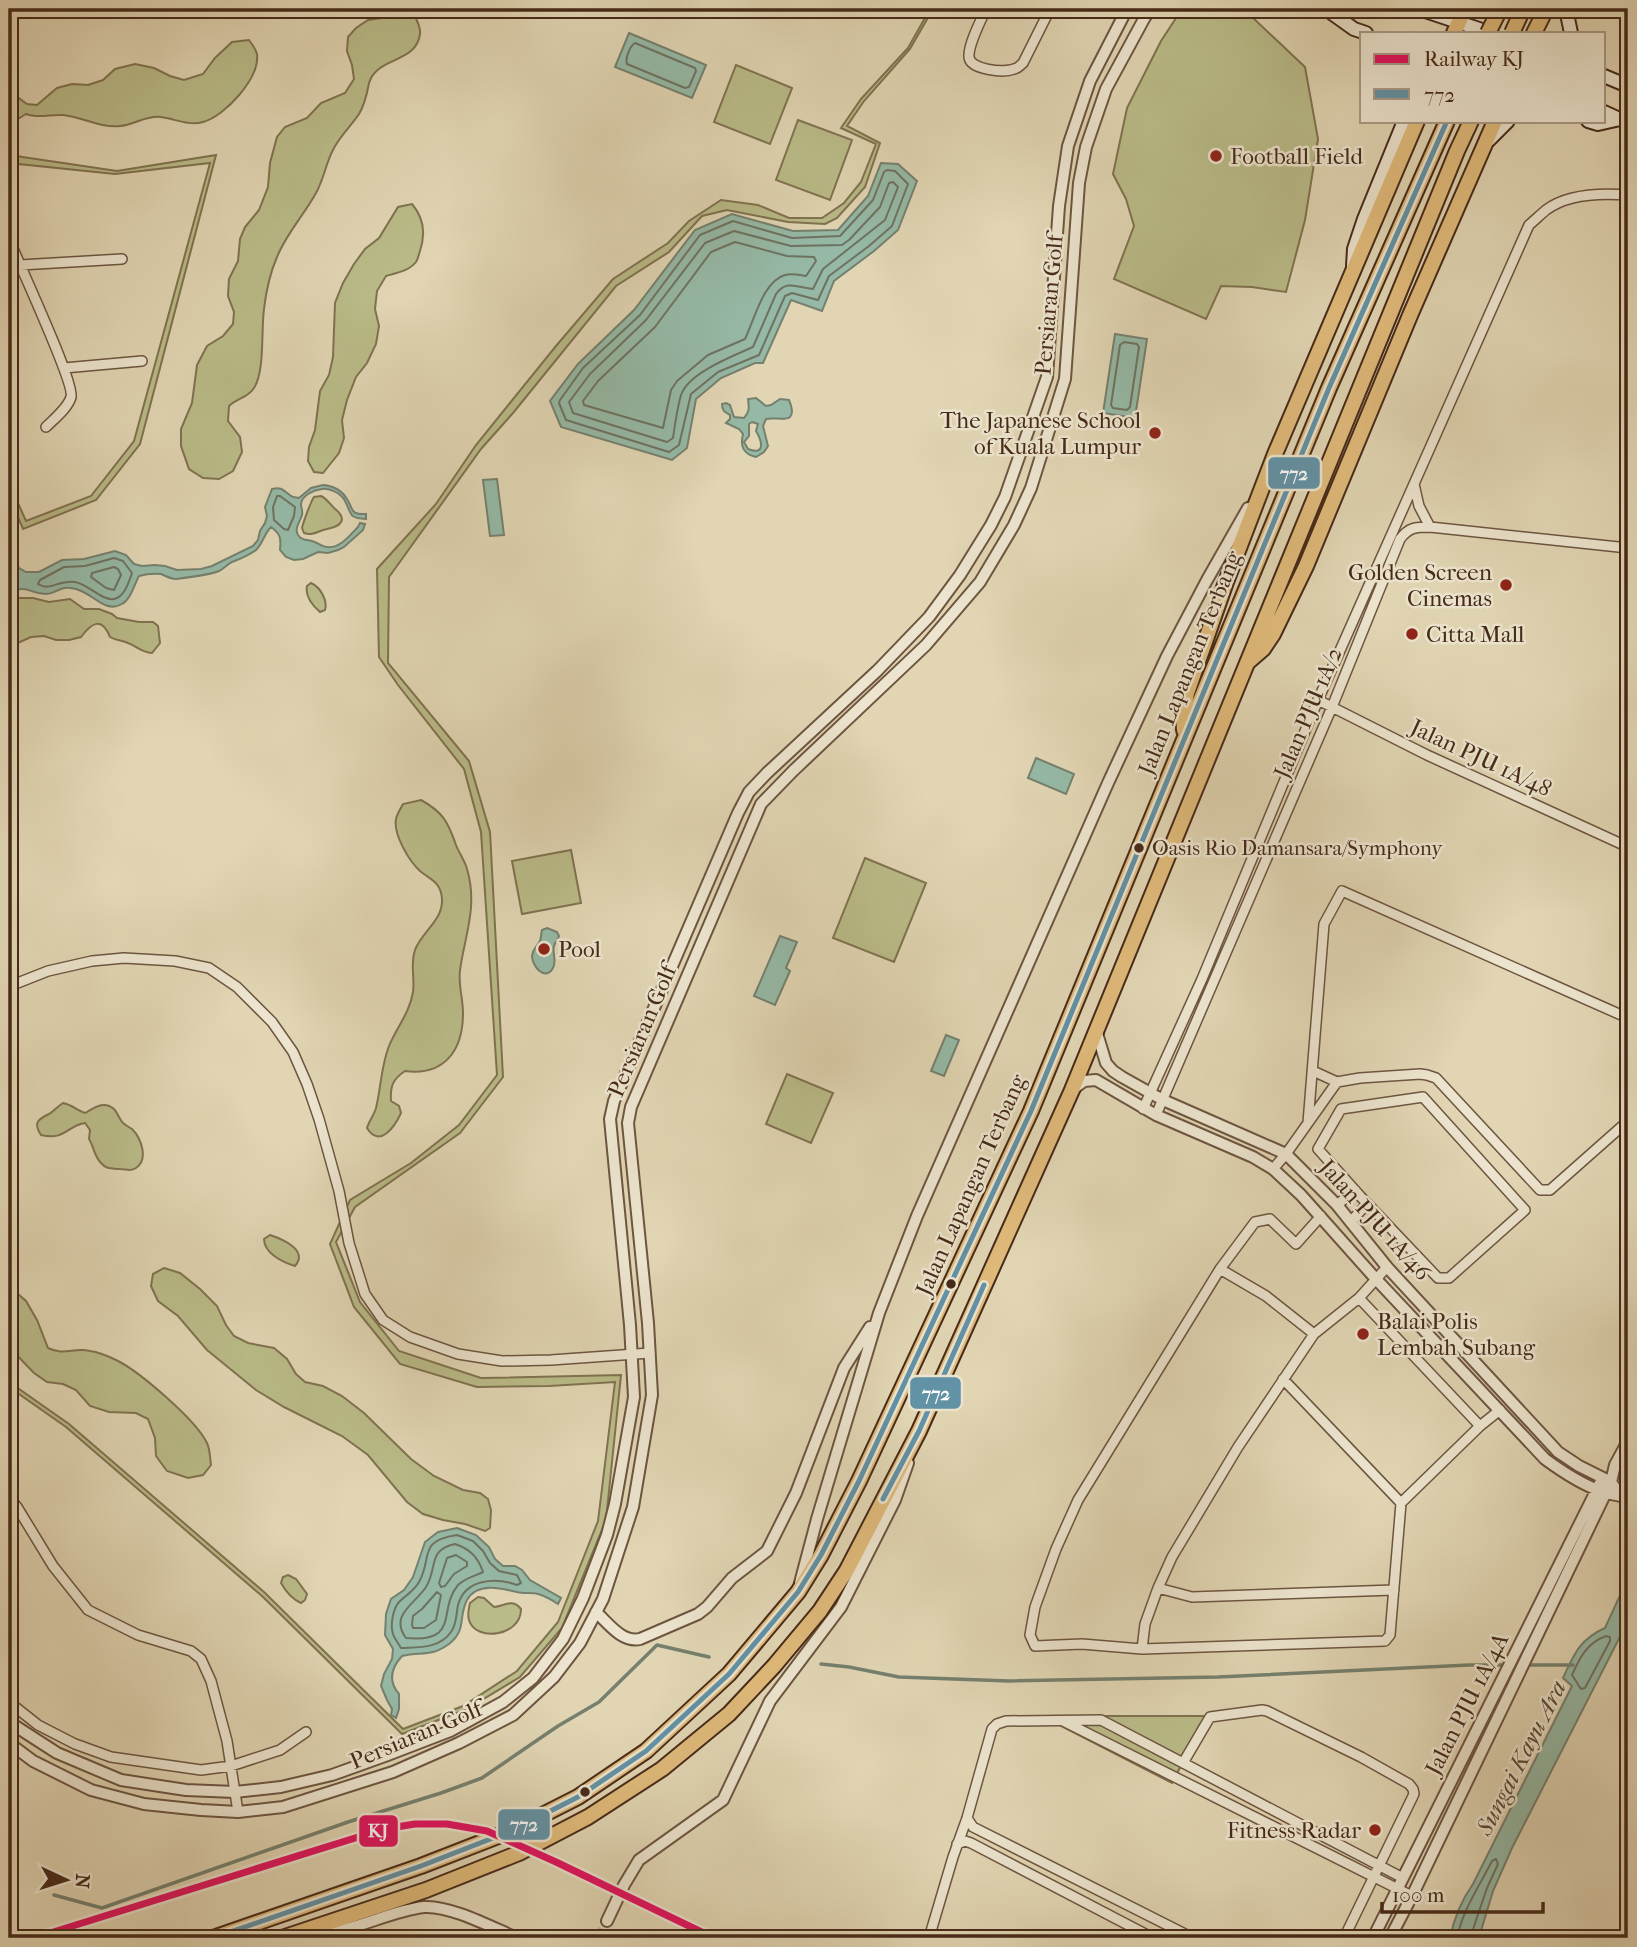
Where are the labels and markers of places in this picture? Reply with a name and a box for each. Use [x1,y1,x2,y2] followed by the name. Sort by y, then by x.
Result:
[1230,143,1363,170] place label: Football Field
[1208,148,1224,164] marker: Football Field
[940,407,1142,460] place label: The Japanese School of Kuala Lumpur
[1147,425,1163,441] marker: The Japanese School of Kuala Lumpur
[1348,559,1493,612] place label: Golden Screen Cinemas
[1498,577,1514,593] marker: Golden Screen Cinemas
[1426,621,1525,648] place label: Citta Mall
[1404,626,1420,642] marker: Citta Mall
[1152,836,1443,860] place label: Oasis Rio Damansara/Symphony
[1132,841,1146,855] marker: Oasis Rio Damansara/Symphony
[558,936,602,963] place label: Pool
[536,941,552,957] marker: Pool
[944,1277,958,1291] unlabelled marker
[1377,1308,1536,1361] place label: Balai Polis Lembah Subang
[1355,1326,1371,1342] marker: Balai Polis Lembah Subang
[578,1785,592,1799] unlabelled marker
[1227,1817,1361,1844] place label: Fitness Radar
[1367,1822,1383,1838] marker: Fitness Radar

